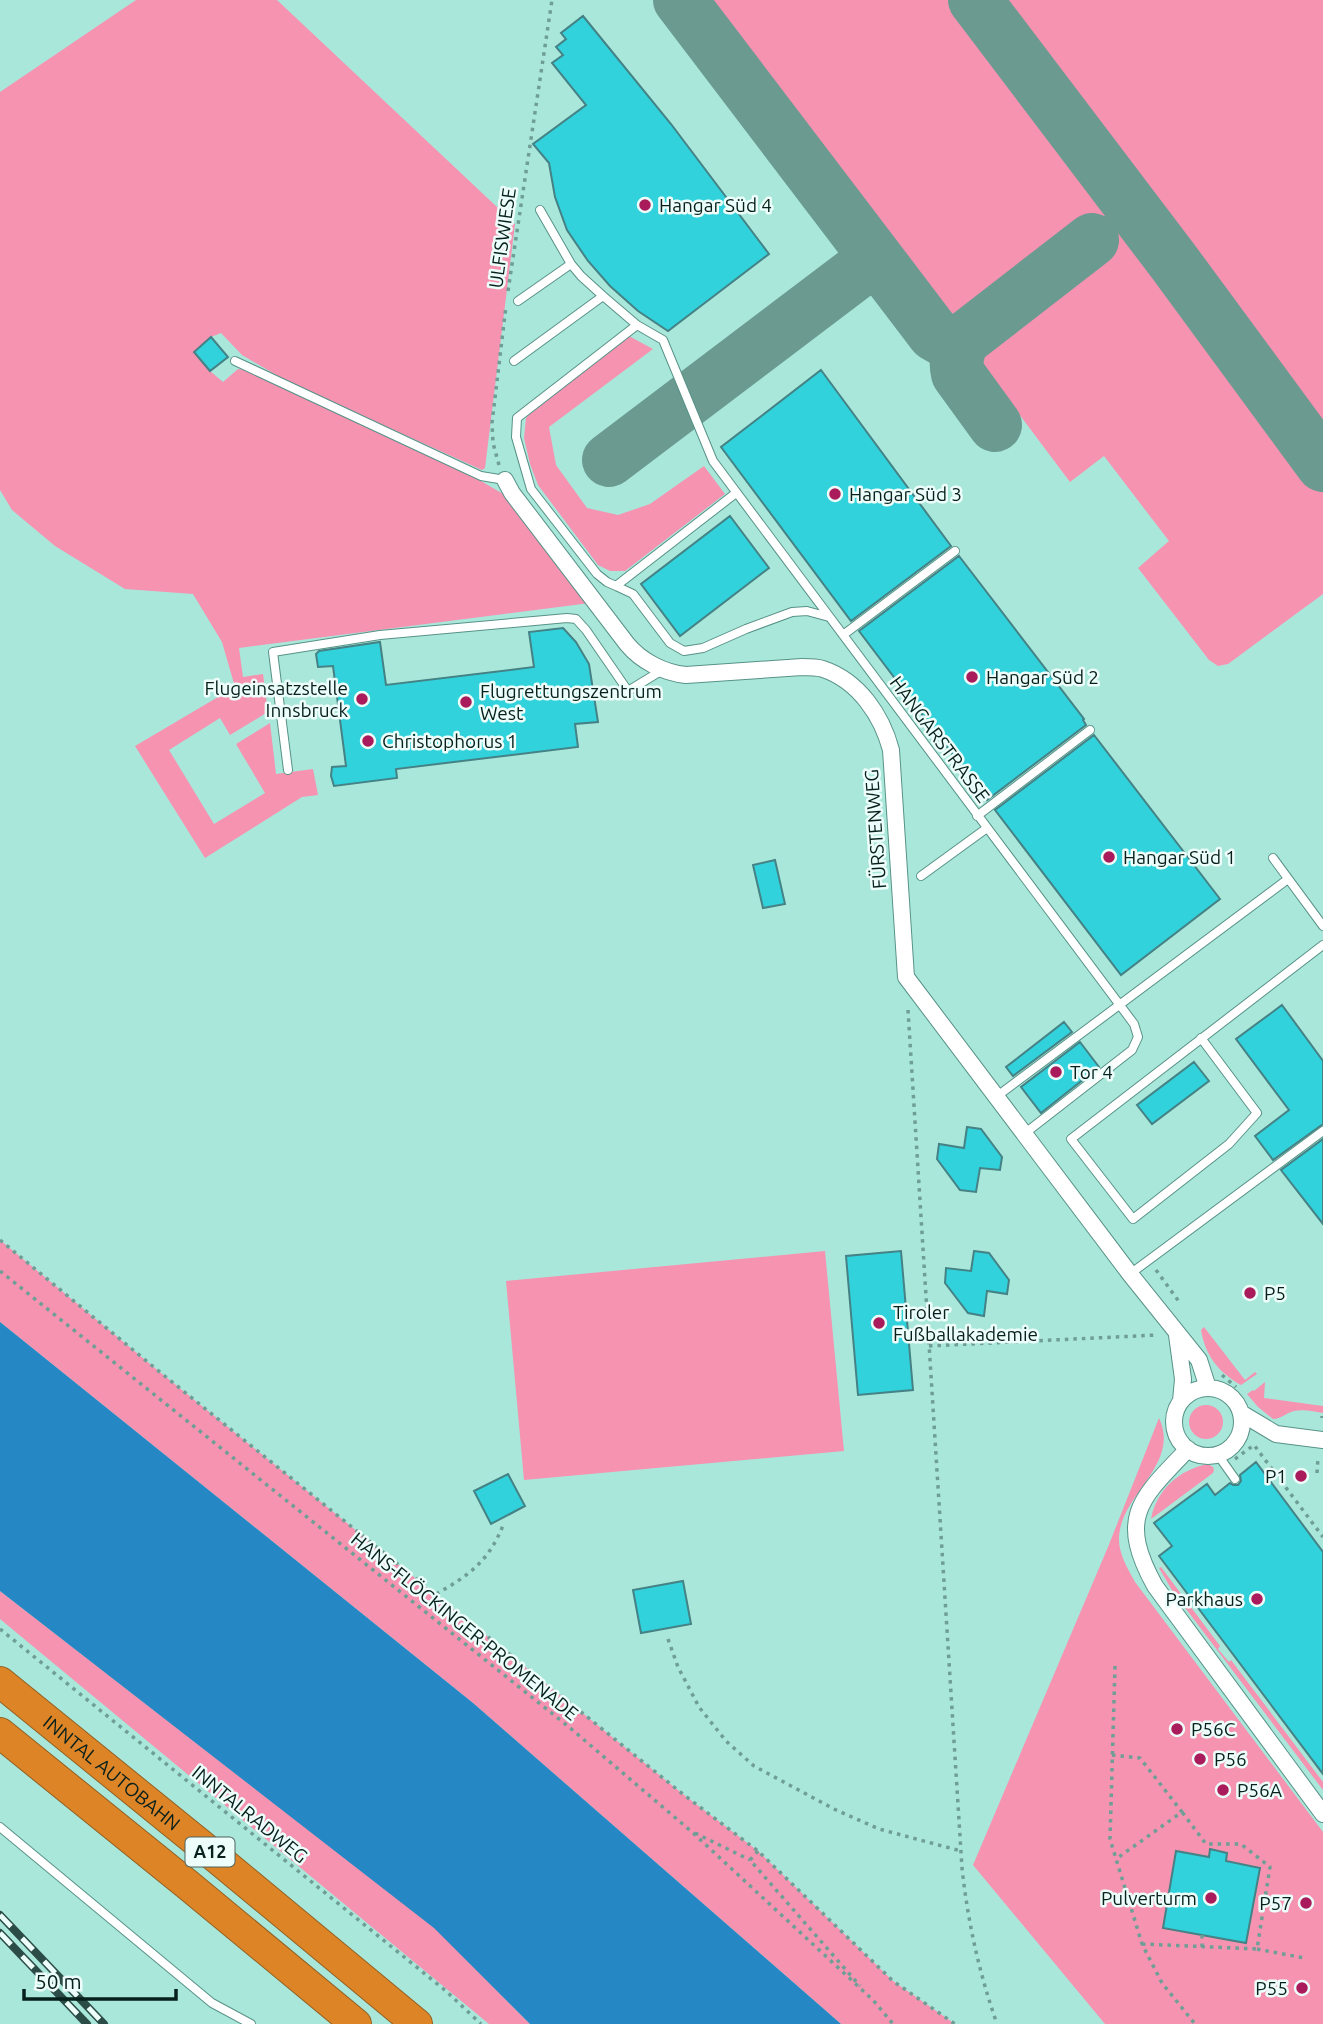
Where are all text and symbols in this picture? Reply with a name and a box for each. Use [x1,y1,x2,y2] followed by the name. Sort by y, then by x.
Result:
[484,186,520,290] street label: ULFISWIESE
[659,194,772,216] place label: Hangar Süd 4
[637,197,653,213] marker: Hangar Süd 4
[849,483,962,505] place label: Hangar Süd 3
[827,486,843,502] marker: Hangar Süd 3
[986,666,1099,688] place label: Hangar Süd 2
[964,669,980,685] marker: Hangar Süd 2
[885,672,995,806] street label: HANGARSTRASSE
[204,677,348,721] place label: Flugeinsatzstelle Innsbruck
[480,680,662,724] place label: Flugrettungszentrum West
[354,691,370,707] marker: Flugeinsatzstelle Innsbruck
[458,694,474,710] marker: Flugrettungszentrum West
[382,730,518,752] place label: Christophorus 1
[360,733,376,749] marker: Christophorus 1
[860,768,890,890] street label: FÜRSTENWEG
[1123,846,1236,868] place label: Hangar Süd 1
[1101,849,1117,865] marker: Hangar Süd 1
[1070,1061,1113,1083] place label: Tor 4
[1048,1064,1064,1080] marker: Tor 4
[1264,1282,1286,1304] place label: P5
[1242,1285,1258,1301] marker: P5
[893,1301,1038,1345] place label: Tiroler Fußballakademie
[871,1315,887,1331] marker: Tiroler Fußballakademie
[1265,1465,1287,1487] place label: P1
[1293,1468,1309,1484] marker: P1
[347,1528,583,1724] street label: HANS-FLÖCKINGER-PROMENADE
[1166,1588,1243,1610] place label: Parkhaus
[1249,1591,1265,1607] marker: Parkhaus
[39,1711,185,1835] street label: INNTAL AUTOBAHN
[1191,1718,1236,1740] place label: P56C
[1169,1721,1185,1737] marker: P56C
[1214,1748,1247,1770] place label: P56
[1192,1751,1208,1767] marker: P56
[188,1761,312,1867] street label: INNTALRADWEG
[1237,1779,1283,1801] place label: P56A
[1215,1782,1231,1798] marker: P56A
[186,1838,234,1866] road number: A12
[1101,1887,1197,1909] place label: Pulverturm
[1203,1890,1219,1906] marker: Pulverturm
[1259,1892,1292,1914] place label: P57
[1298,1895,1314,1911] marker: P57
[24,1958,177,2002] scale bar
[35,1969,82,1993] text: 50 m
[1255,1977,1288,1999] place label: P55
[1294,1980,1310,1996] marker: P55

